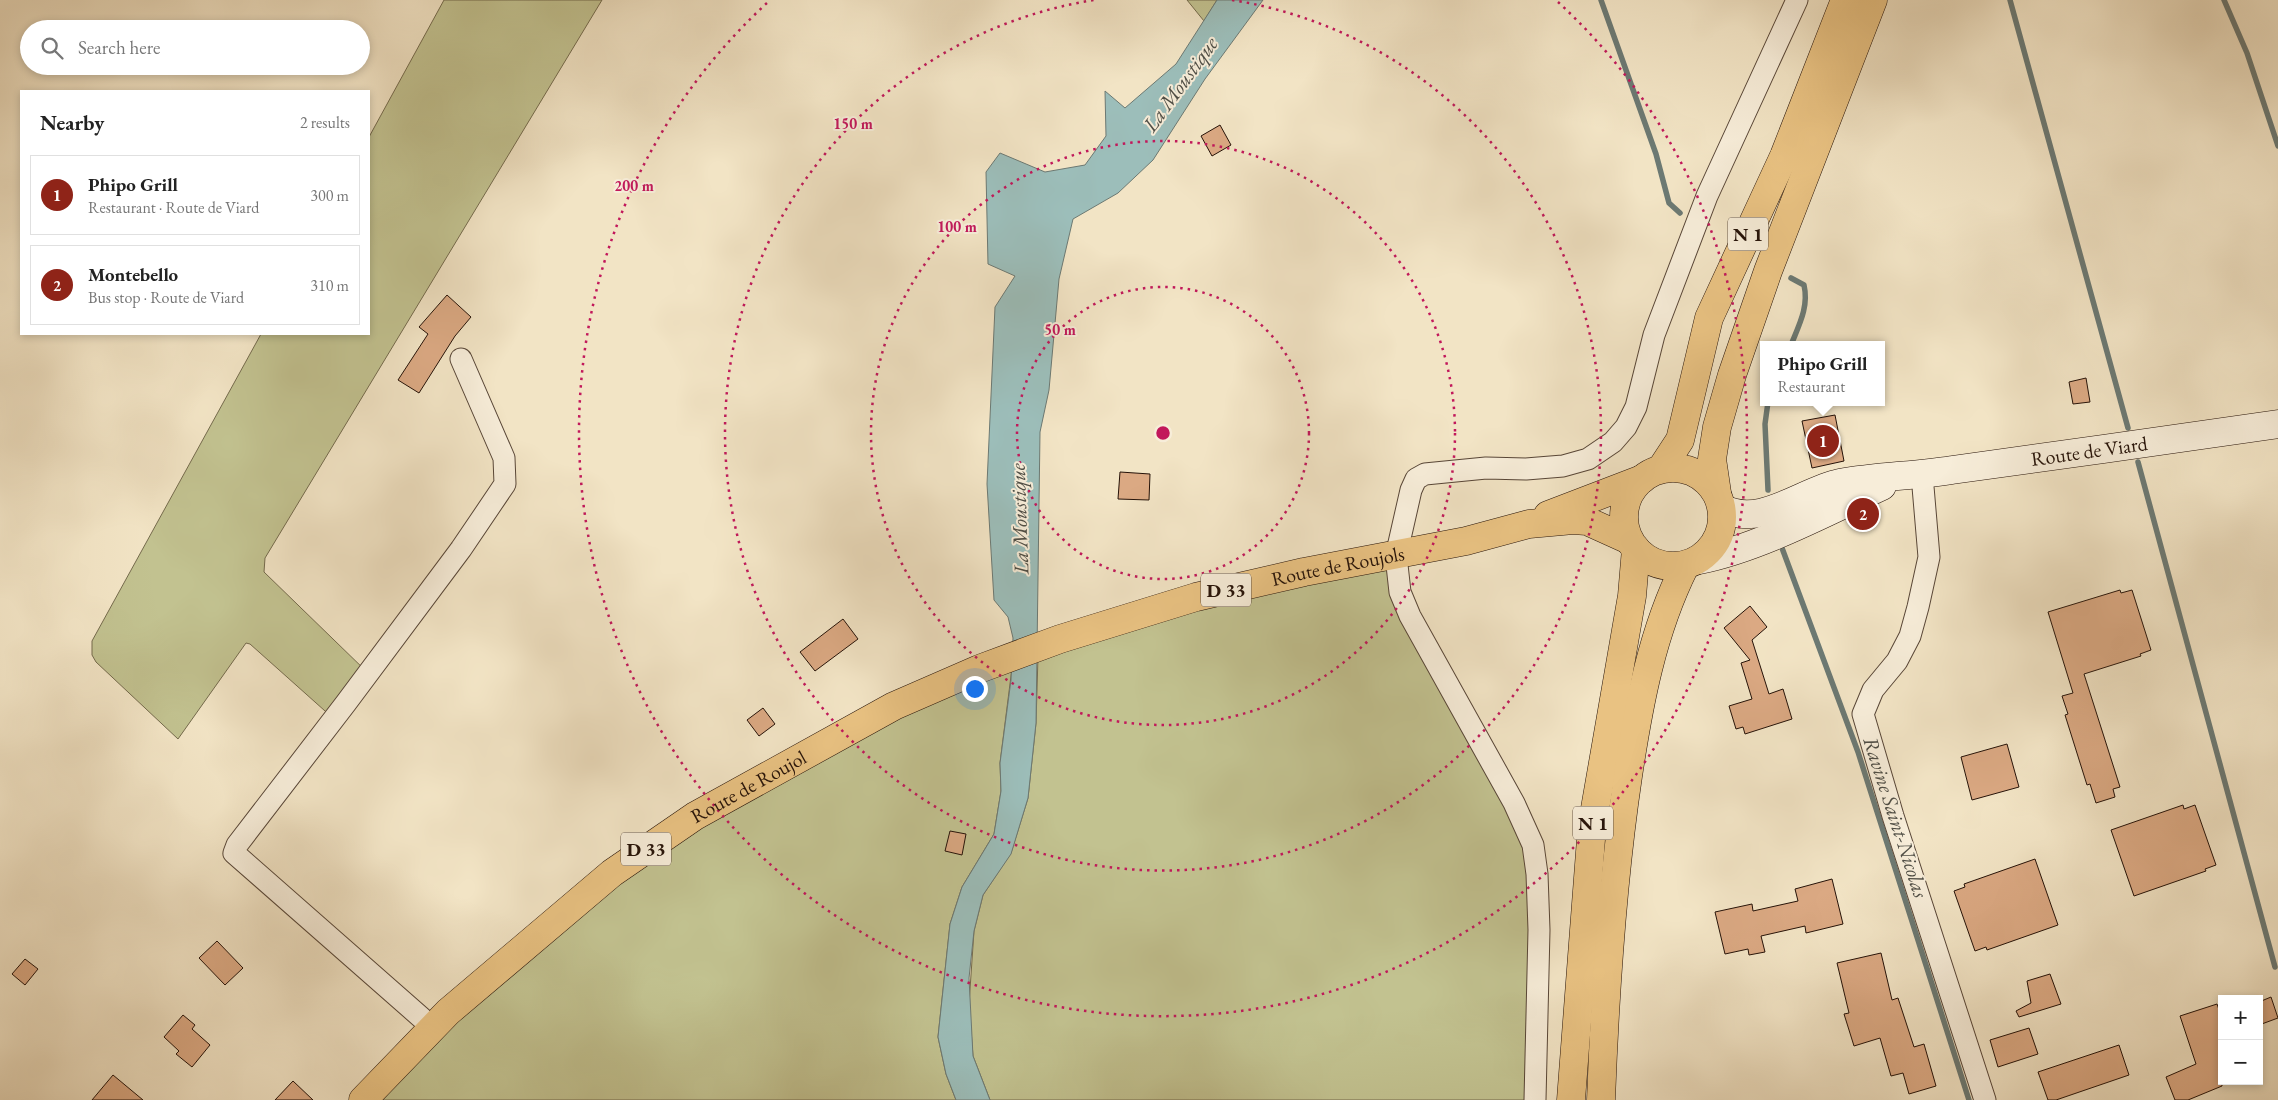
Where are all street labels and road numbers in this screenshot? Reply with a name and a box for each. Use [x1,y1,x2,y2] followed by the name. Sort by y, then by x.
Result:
[1728,218,1768,250] road number: N 1
[2029,430,2150,472] street label: Route de Viard
[1269,540,1406,592] street label: Route de Roujols
[1201,574,1251,606] road number: D 33
[686,744,811,829] street label: Route de Roujol
[1573,806,1613,840] road number: N 1
[621,832,671,866] road number: D 33

